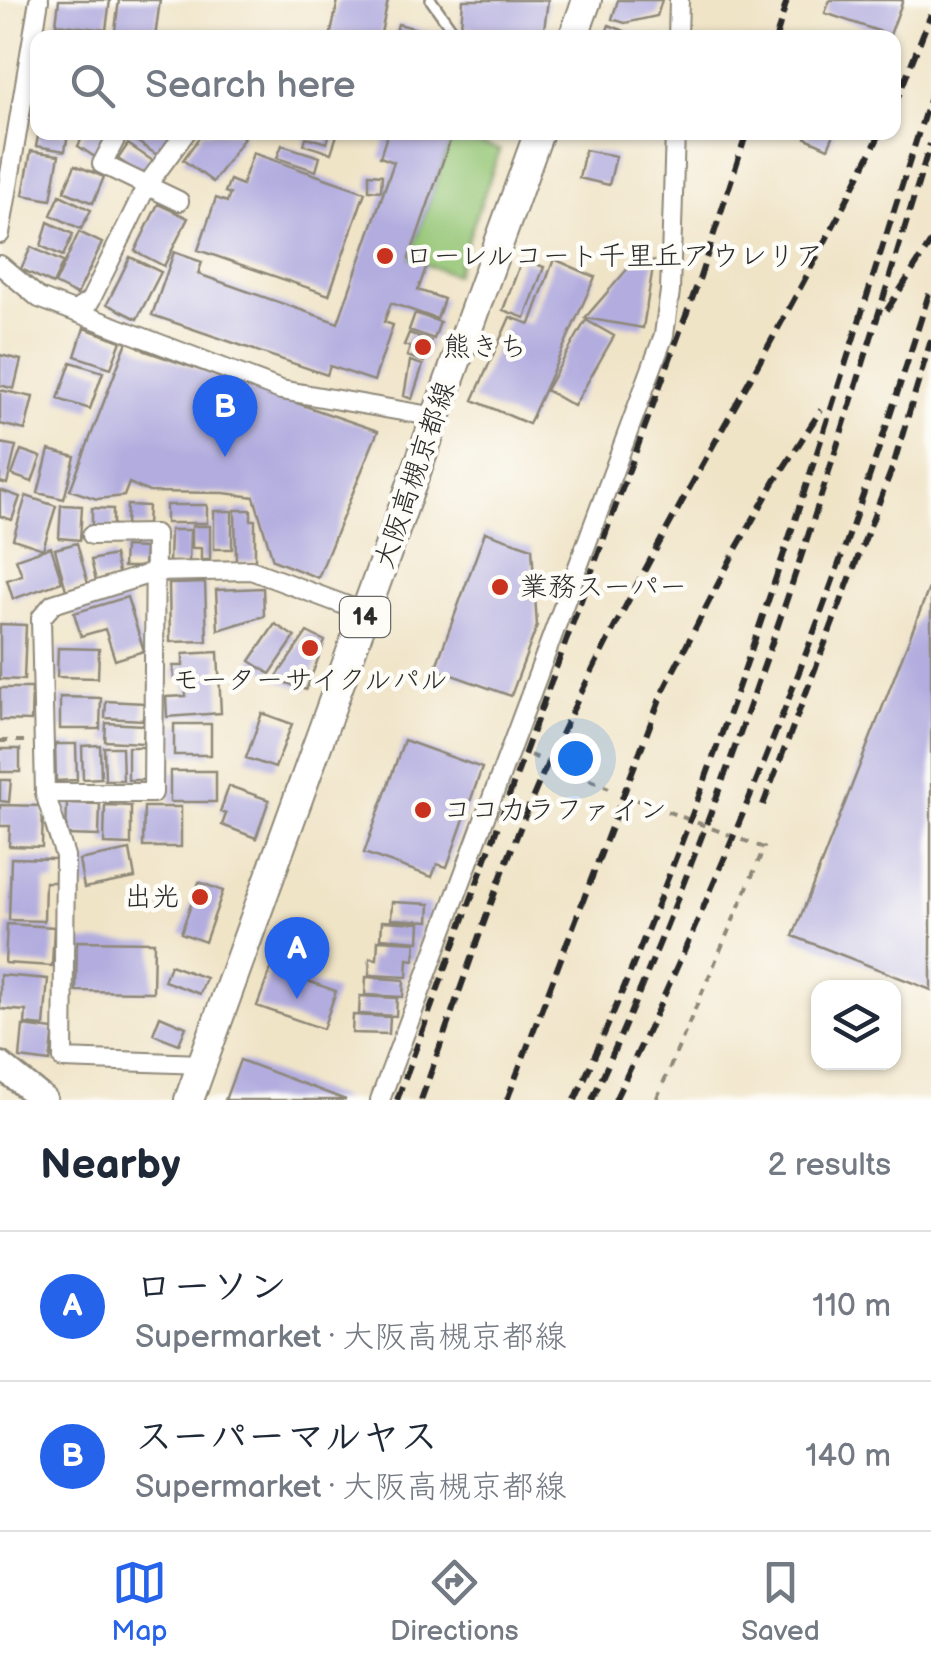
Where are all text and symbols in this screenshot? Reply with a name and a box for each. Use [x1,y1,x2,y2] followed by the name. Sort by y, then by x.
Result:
[30,30,901,140] search box
[65,58,120,113] icon: search
[145,63,356,108] text: Search here
[405,240,823,273] place label: ローレルコート千里丘アウレリア
[374,245,396,267] marker: ローレルコート千里丘アウレリア
[443,331,527,364] place label: 熊きち
[412,336,434,358] marker: 熊きち
[192,374,258,457] pin: B
[367,377,463,573] street label: 大阪高槻京都線
[520,571,687,604] place label: 業務スーパー
[489,576,511,598] marker: 業務スーパー
[340,597,390,637] road number: 14
[299,637,321,659] marker: モーターサイクルパル
[172,664,448,697] place label: モーターサイクルパル
[550,733,601,784] your location
[443,794,667,827] place label: ココカラファイン
[412,799,434,821] marker: ココカラファイン
[124,881,180,914] place label: 出光
[189,886,211,908] marker: 出光
[264,916,330,999] pin: A
[811,980,901,1070] map controls
[811,980,901,1070] button: layers
[40,1140,180,1191] text: Nearby
[767,1146,891,1185] text: 2 results
[135,1265,287,1310] text: ローソン
[63,1287,82,1326] text: A
[812,1287,891,1326] text: 110 m
[135,1318,566,1357] text: Supermarket · 大阪高槻京都線
[135,1415,438,1460] text: スーパーマルヤス
[61,1437,84,1476] text: B
[805,1437,891,1476] text: 140 m
[135,1468,566,1507] text: Supermarket · 大阪高槻京都線
[111,1555,168,1648] tab: Map
[390,1555,519,1648] tab: Directions
[741,1555,820,1648] tab: Saved

